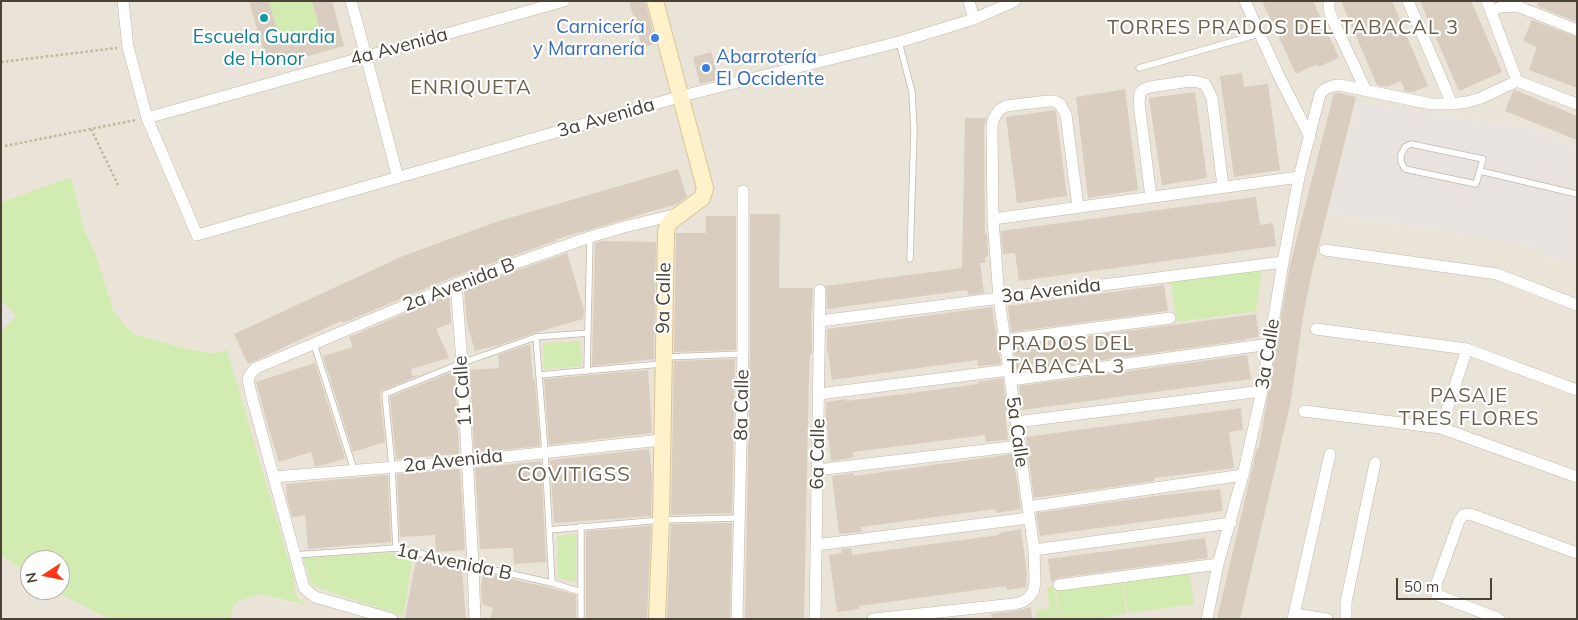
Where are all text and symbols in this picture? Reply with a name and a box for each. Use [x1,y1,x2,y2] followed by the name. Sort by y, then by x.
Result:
[258,12,270,24] marker: Escuela Guardia de Honor
[533,16,645,60] place label: Carnicería y Marranería
[1104,16,1462,40] district label: TORRES PRADOS DEL TABACAL 3
[348,23,450,71] street label: 4a Avenida
[193,26,335,70] place label: Escuela Guardia de Honor
[649,32,661,44] marker: Carnicería y Marranería
[716,46,824,90] place label: Abarrotería El Occidente
[700,62,712,74] marker: Abarrotería El Occidente
[409,76,533,100] district label: ENRIQUETA
[555,93,657,143] street label: 3a Avenida
[400,253,518,317] street label: 2a Avenida B
[652,262,676,334] street label: 9a Calle
[1000,274,1102,308] street label: 3a Avenida
[1251,317,1285,391] street label: 3a Calle
[996,332,1136,379] district label: PRADOS DEL TABACAL 3
[449,355,477,427] street label: 11 Calle
[730,369,754,441] street label: 8a Calle
[1397,384,1541,431] district label: PASAJE TRES FLORES
[1001,395,1033,469] street label: 5a Calle
[806,418,830,490] street label: 6a Calle
[402,444,504,478] street label: 2a Avenida
[516,463,632,487] district label: COVITIGSS
[394,539,514,585] street label: 1a Avenida B
[20,550,70,600] north arrow
[1398,568,1494,600] scale bar
[21,571,41,585] text: N
[1404,577,1439,596] text: 50 m

